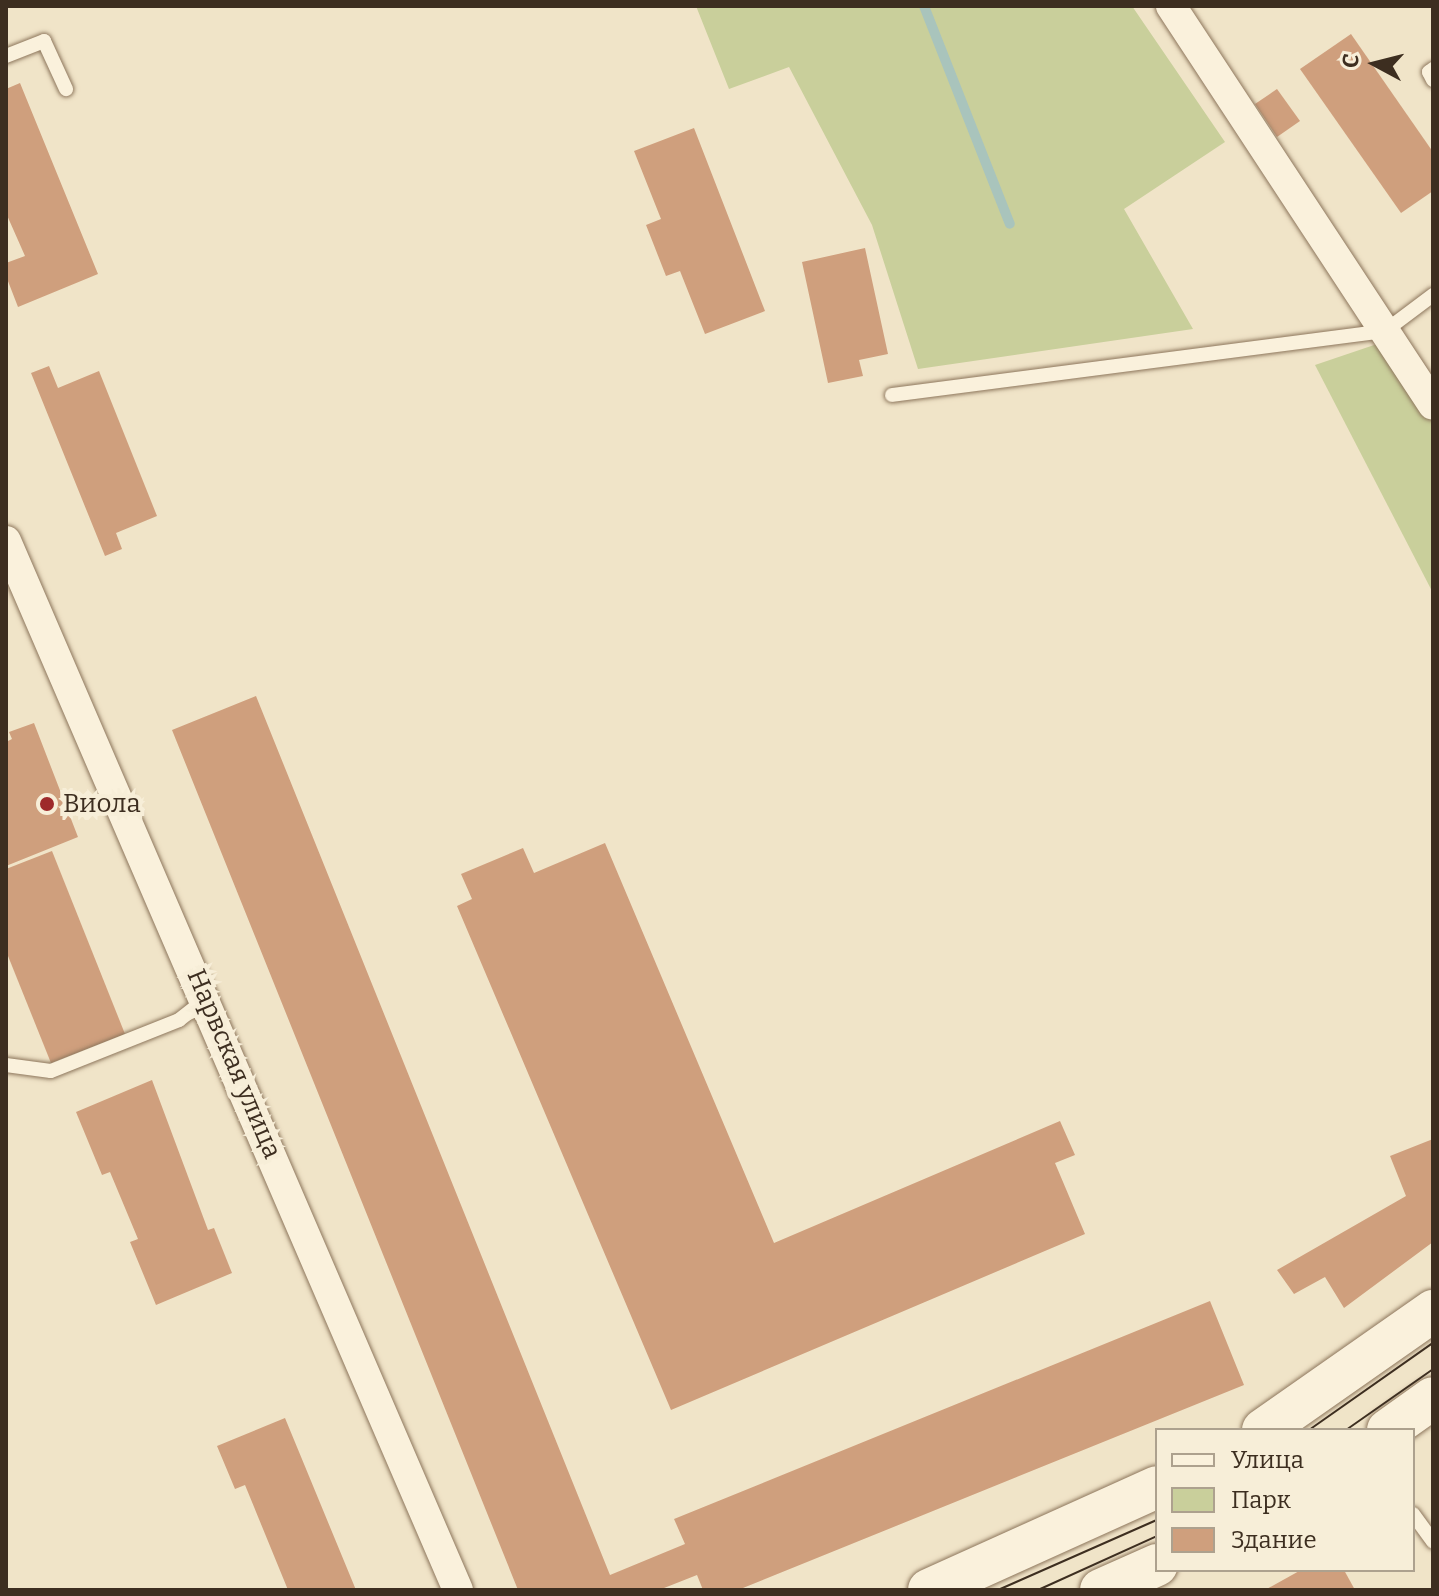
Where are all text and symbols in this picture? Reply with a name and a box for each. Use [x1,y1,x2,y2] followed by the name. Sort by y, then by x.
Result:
[1335,24,1415,104] north arrow
[1336,52,1365,70] text: С
[63,788,141,820] place label: Виола
[38,795,56,813] marker: Виола
[180,965,288,1163] street label: Нарвская улица
[1155,1428,1415,1572] legend
[1231,1446,1304,1474] text: Улица
[1231,1486,1291,1514] text: Парк
[1231,1526,1317,1554] text: Здание

